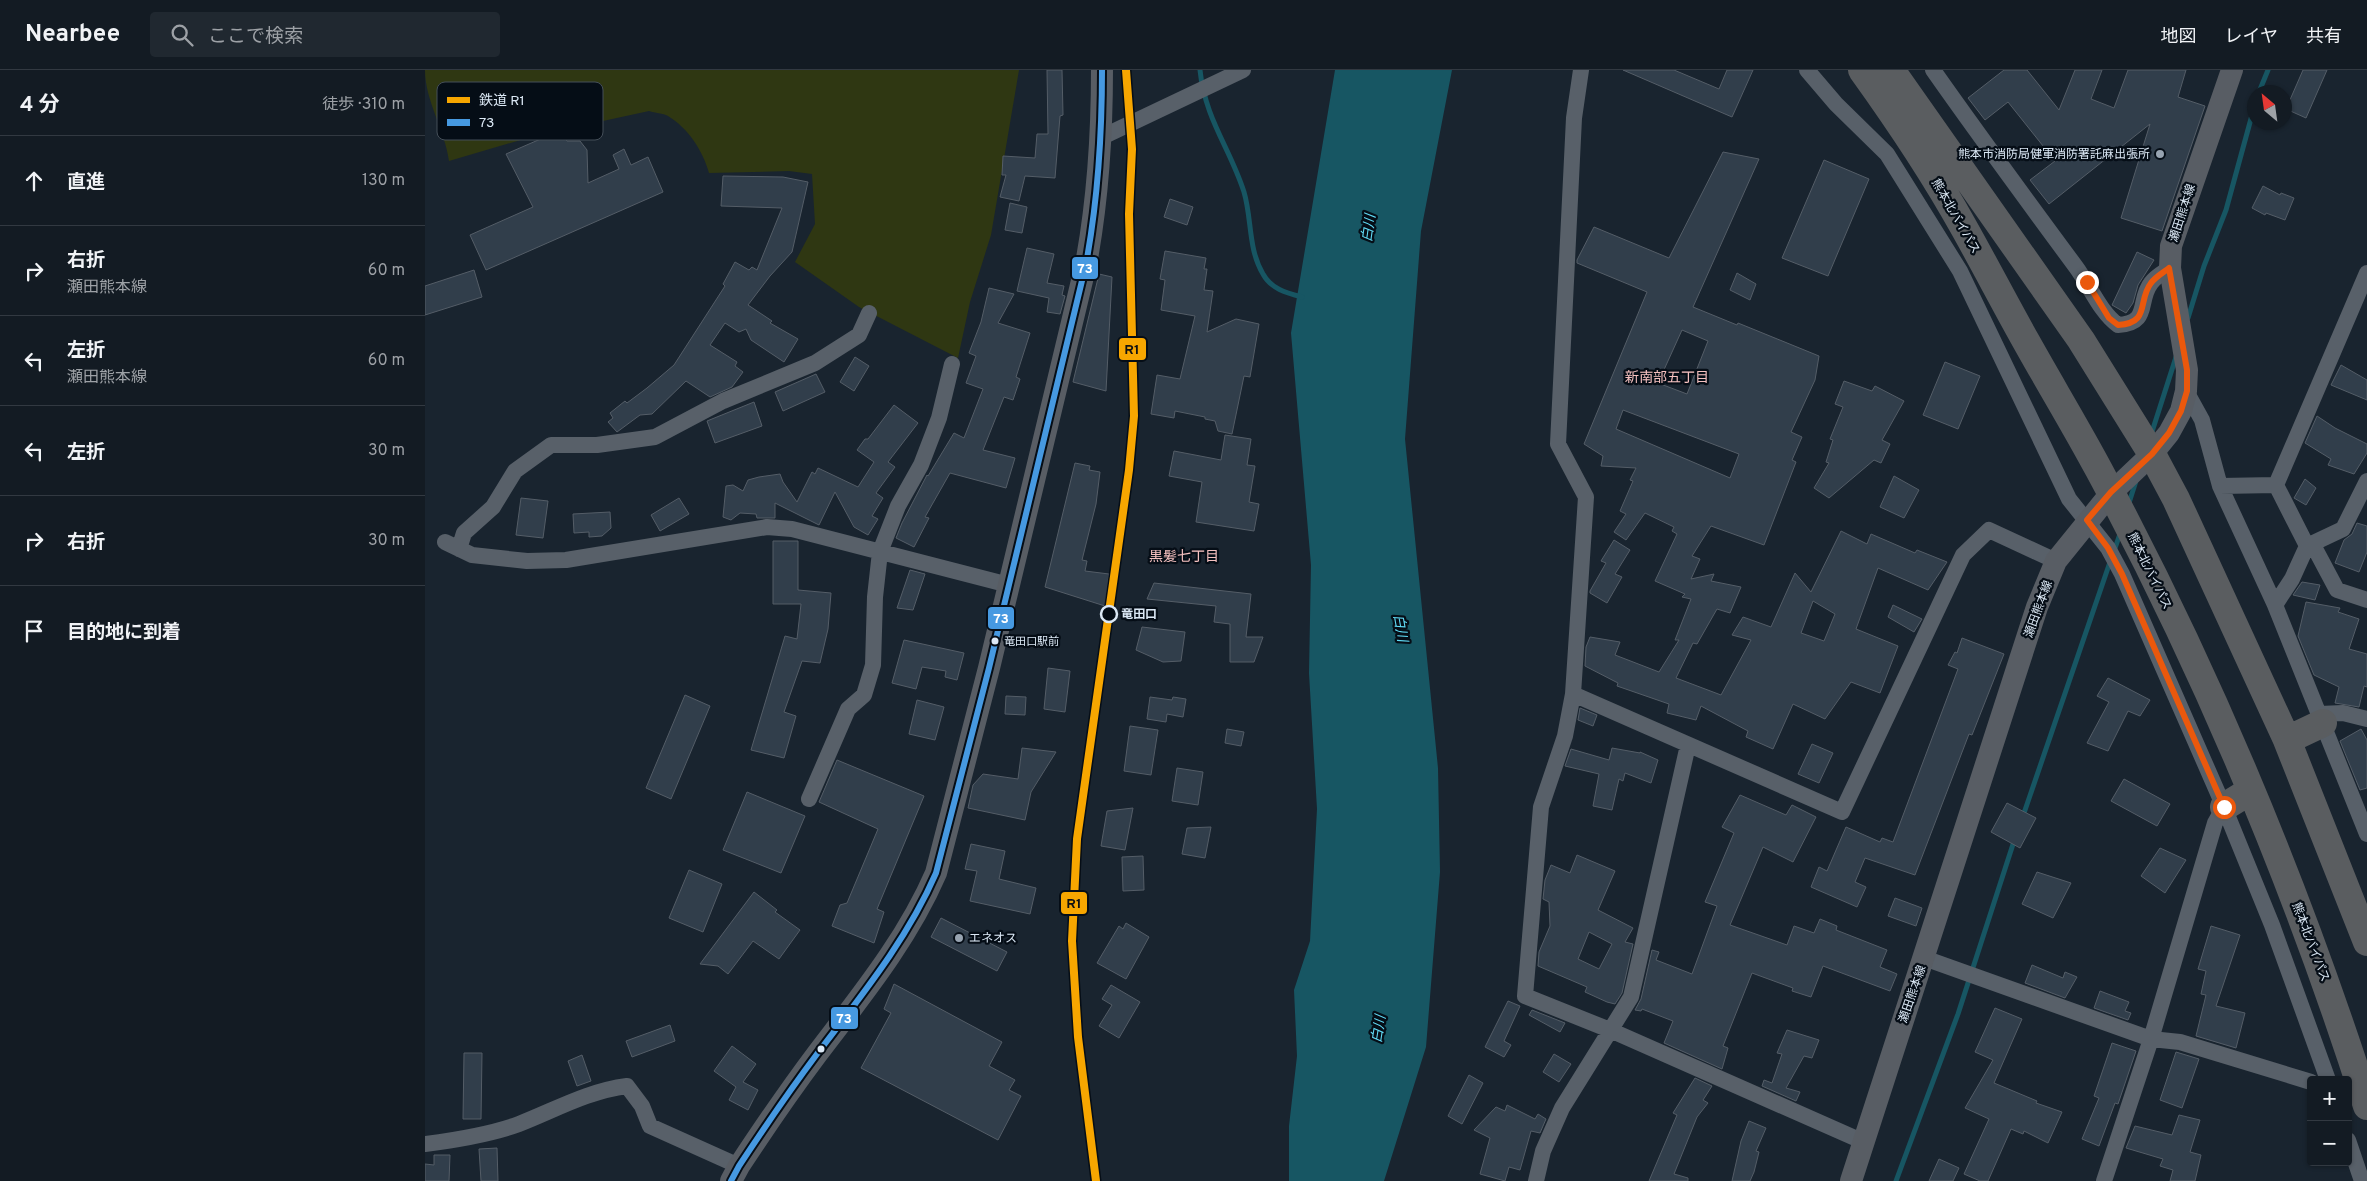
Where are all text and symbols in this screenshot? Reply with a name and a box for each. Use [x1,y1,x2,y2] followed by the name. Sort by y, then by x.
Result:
[150,12,500,57] search box
[25,20,120,50] text: Nearbee
[168,21,196,49] icon: search
[208,25,303,49] text: ここで検索
[2161,26,2197,49] text: 地図
[2225,26,2278,49] text: レイヤ
[2306,26,2342,49] text: 共有
[437,82,603,140] legend
[2247,85,2292,130] north arrow
[20,92,60,119] text: 4 分
[479,93,525,110] text: 鉄道 R1
[322,95,405,115] text: 徒歩 · 310 m
[479,115,495,132] text: 73
[1958,147,2150,163] place label: 熊本市消防局健軍消防署託麻出張所
[2154,148,2166,160] marker: 熊本市消防局健軍消防署託麻出張所
[20,167,48,195] icon: ahead
[67,171,105,195] text: 直進
[362,171,405,191] text: 130 m
[1927,176,1983,257] street label: 熊本北バイパス
[2166,182,2200,244] street label: 瀬田熊本線
[1359,211,1380,243] water label: 白川
[67,249,105,273] text: 右折
[1071,256,1099,280] line badge: 73
[20,257,48,285] icon: right
[368,261,405,281] text: 60 m
[1077,261,1093,278] text: 73
[2076,271,2099,294] route end
[67,278,147,298] text: 瀬田熊本線
[1118,337,1147,361] line badge: R1
[67,339,105,363] text: 左折
[1124,342,1140,359] text: R1
[20,347,48,375] icon: left
[368,351,405,371] text: 60 m
[67,368,147,388] text: 瀬田熊本線
[1625,370,1709,387] district label: 新南部五丁目
[20,437,48,465] icon: left
[67,441,105,465] text: 左折
[368,441,405,461] text: 30 m
[20,527,48,555] icon: right
[2124,530,2175,613] street label: 熊本北バイパス
[67,531,105,555] text: 右折
[368,531,405,551] text: 30 m
[1149,549,1219,566] district label: 黒髪七丁目
[2021,578,2057,640] street label: 瀬田熊本線
[1100,605,1118,623] marker: 竜田口
[987,606,1015,630] line badge: 73
[1121,607,1157,623] place label: 竜田口
[993,611,1009,628] text: 73
[1389,613,1411,645] water label: 白川
[20,617,48,645] icon: arrive
[67,621,181,645] text: 目的地に到着
[1004,635,1059,649] place label: 竜田口駅前
[990,636,1000,646] marker: 竜田口駅前
[2213,796,2236,819] route start
[1060,891,1088,915] line badge: R1
[1066,896,1082,913] text: R1
[2288,900,2333,984] street label: 熊本北バイパス
[969,931,1017,947] place label: エネオス
[953,932,965,944] marker: エネオス
[1896,963,1930,1025] street label: 瀬田熊本線
[830,1006,859,1030] line badge: 73
[836,1011,852,1028] text: 73
[1369,1012,1390,1044] water label: 白川
[816,1044,826,1054] unlabelled marker
[2307,1076,2352,1166] map controls
[2307,1076,2352,1121] button: +
[2307,1121,2352,1166] button: −

